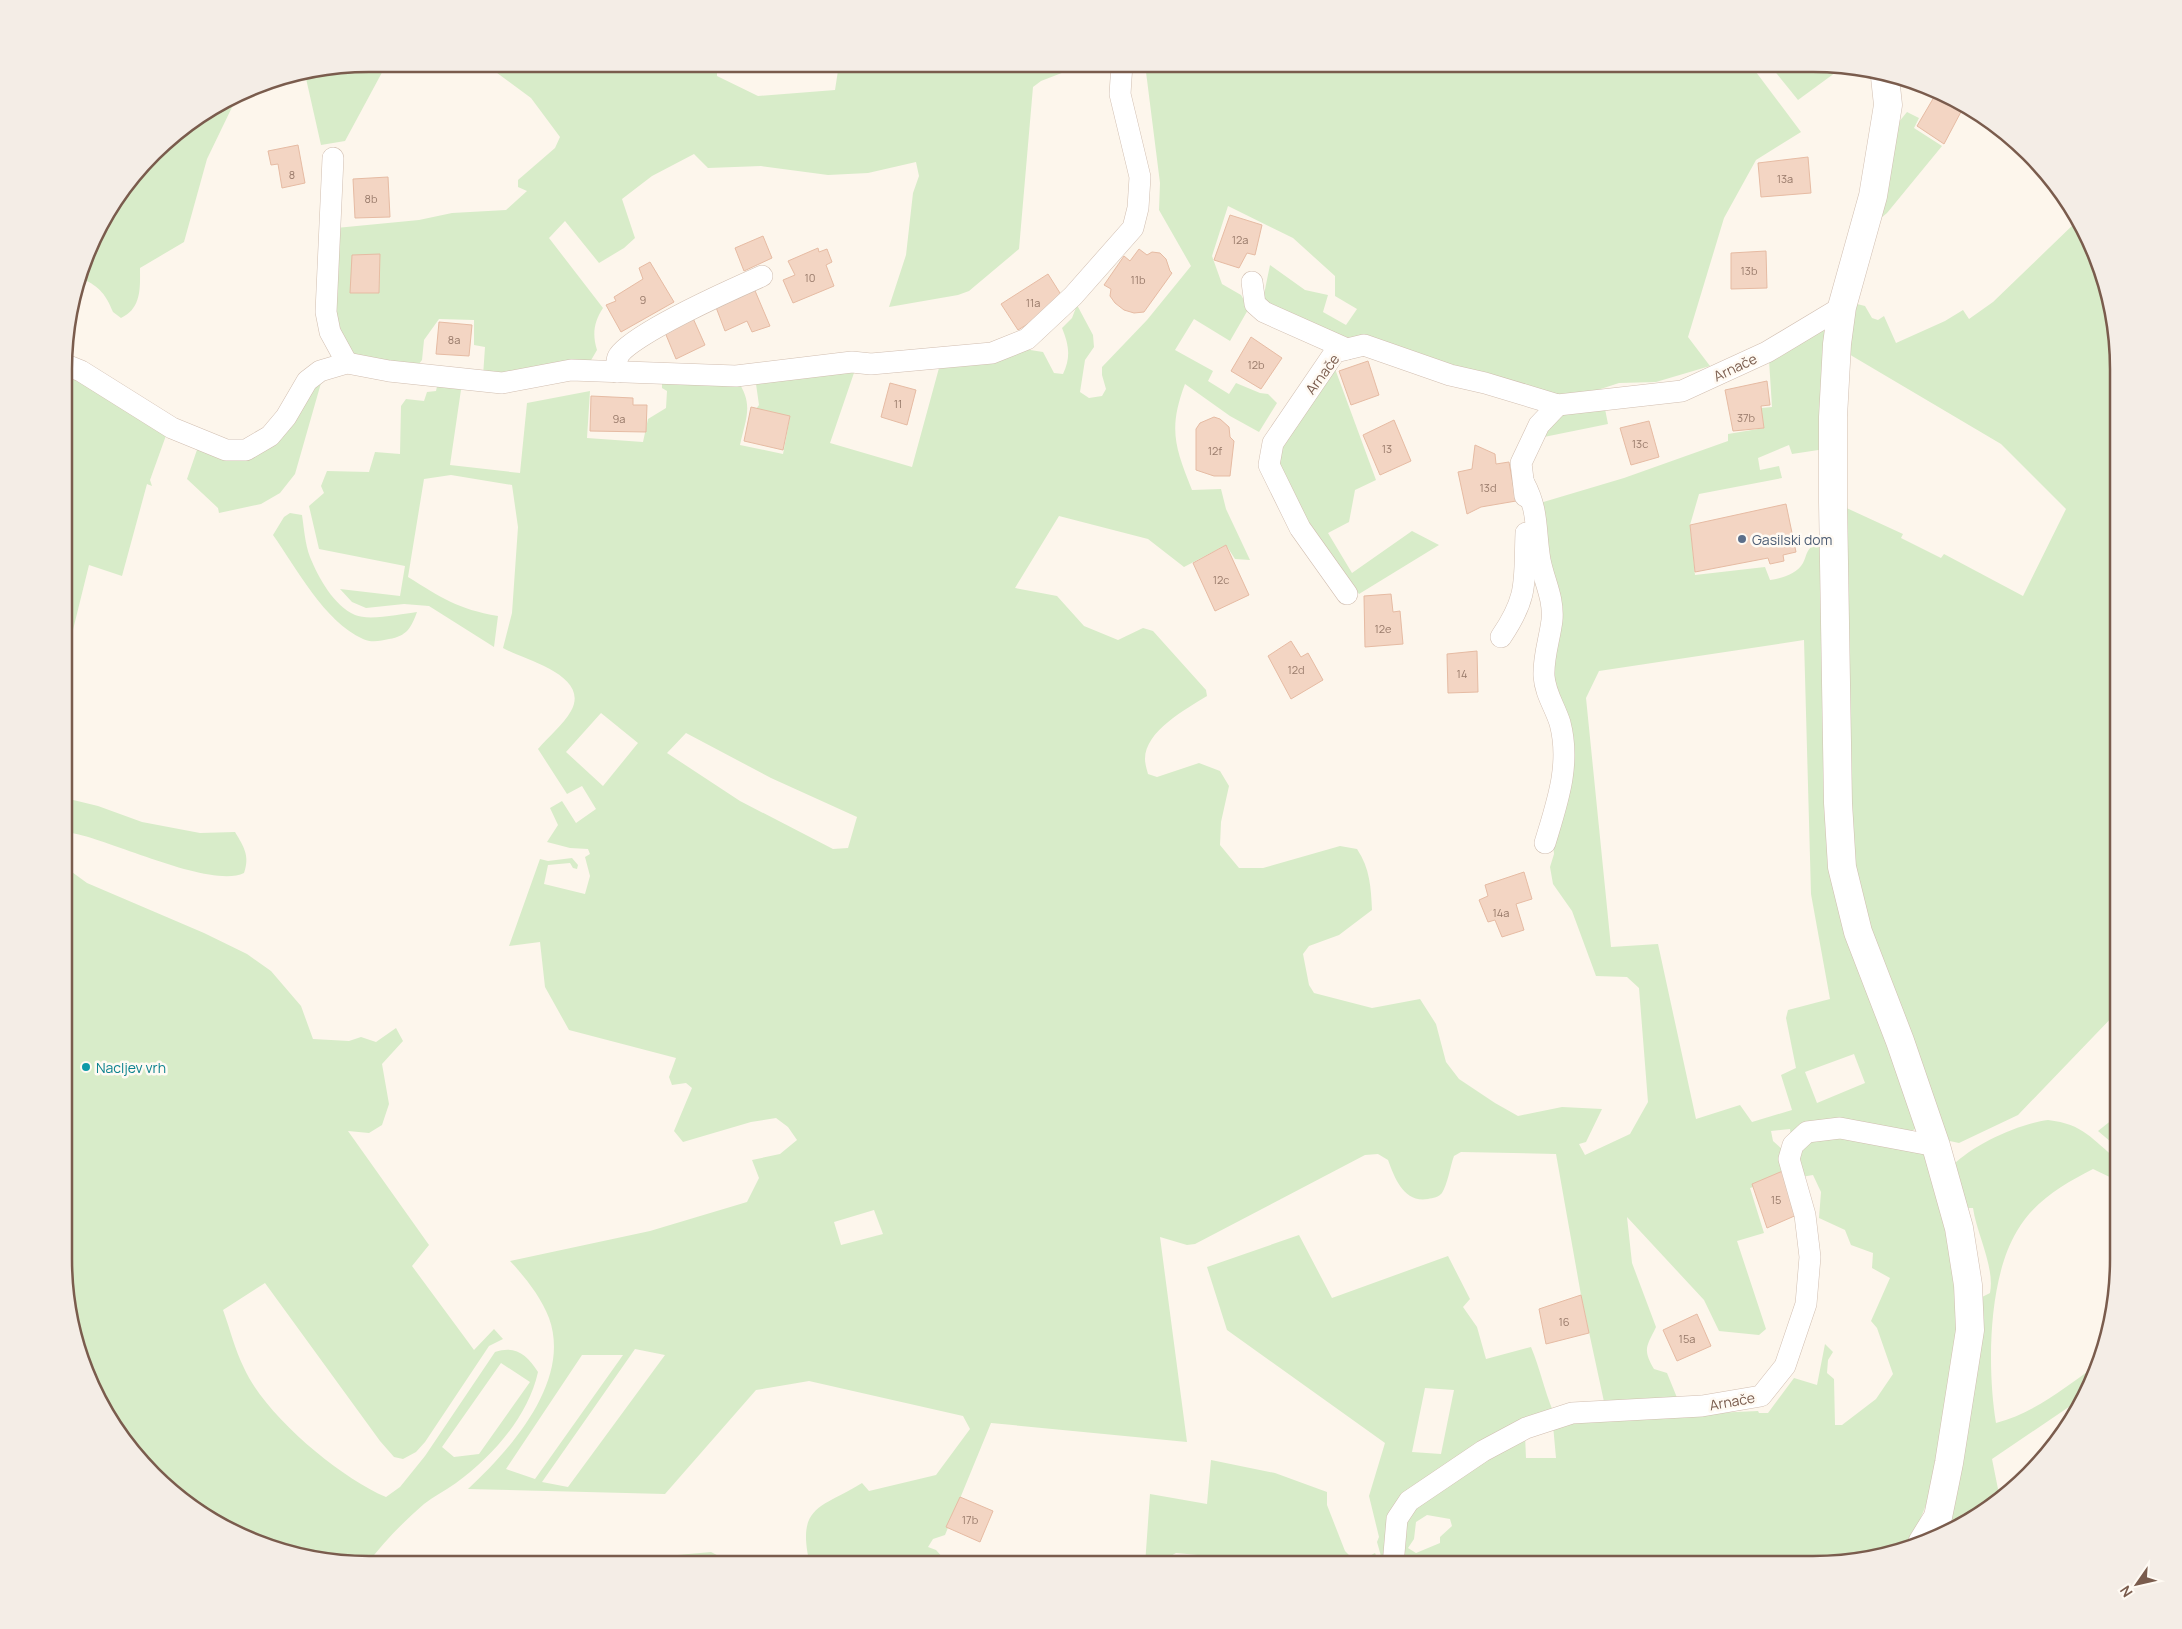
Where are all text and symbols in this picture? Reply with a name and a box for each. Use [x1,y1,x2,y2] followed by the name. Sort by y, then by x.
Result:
[289,167,295,182] house number: 8
[1777,171,1793,186] house number: 13a
[365,191,378,206] house number: 8b
[1232,232,1248,247] house number: 12a
[1741,263,1758,278] house number: 13b
[804,270,816,285] house number: 10
[1130,272,1146,287] house number: 11b
[640,292,647,307] house number: 9
[1026,295,1040,310] house number: 11a
[448,332,460,347] house number: 8a
[1710,349,1760,385] street label: Arnače
[1301,350,1343,398] street label: Arnače
[1247,357,1265,372] house number: 12b
[894,396,902,411] house number: 11
[1737,410,1756,425] house number: 37b
[613,411,625,426] house number: 9a
[1632,436,1648,451] house number: 13c
[1382,441,1392,456] house number: 13
[1208,443,1222,458] house number: 12f
[1480,480,1496,495] house number: 13d
[1752,530,1832,549] place label: Gasilski dom
[1736,533,1748,545] marker: Gasilski dom
[1213,572,1229,587] house number: 12c
[1375,621,1392,636] house number: 12e
[1287,662,1305,677] house number: 12d
[1457,666,1467,681] house number: 14
[1493,905,1509,920] house number: 14a
[96,1058,166,1077] place label: Nacljev vrh
[80,1061,92,1073] marker: Nacljev vrh
[1771,1192,1781,1207] house number: 15
[1558,1314,1570,1329] house number: 16
[1679,1331,1695,1346] house number: 15a
[1708,1388,1756,1414] street label: Arnače
[962,1512,979,1527] house number: 17b
[2112,1559,2162,1609] north arrow
[2115,1582,2136,1601] text: N

